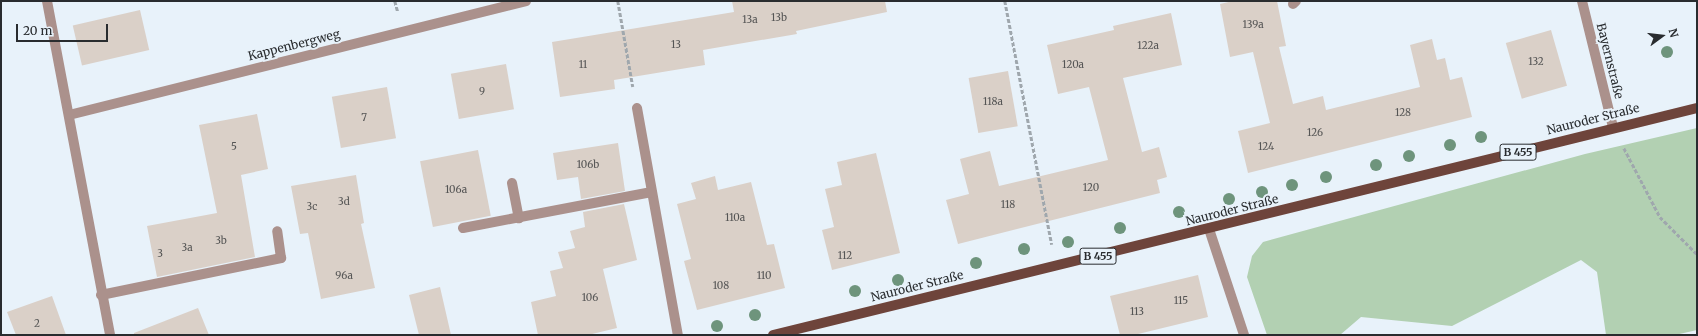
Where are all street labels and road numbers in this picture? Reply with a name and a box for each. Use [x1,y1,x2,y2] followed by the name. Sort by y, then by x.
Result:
[1594,22,1626,100] street label: Bayernstraße
[247,27,341,63] street label: Kappenbergweg
[1545,101,1641,137] street label: Nauroder Straße
[1499,143,1537,161] road number: B 455
[1184,192,1280,228] street label: Nauroder Straße
[1079,247,1117,265] road number: B 455
[869,268,965,304] street label: Nauroder Straße

